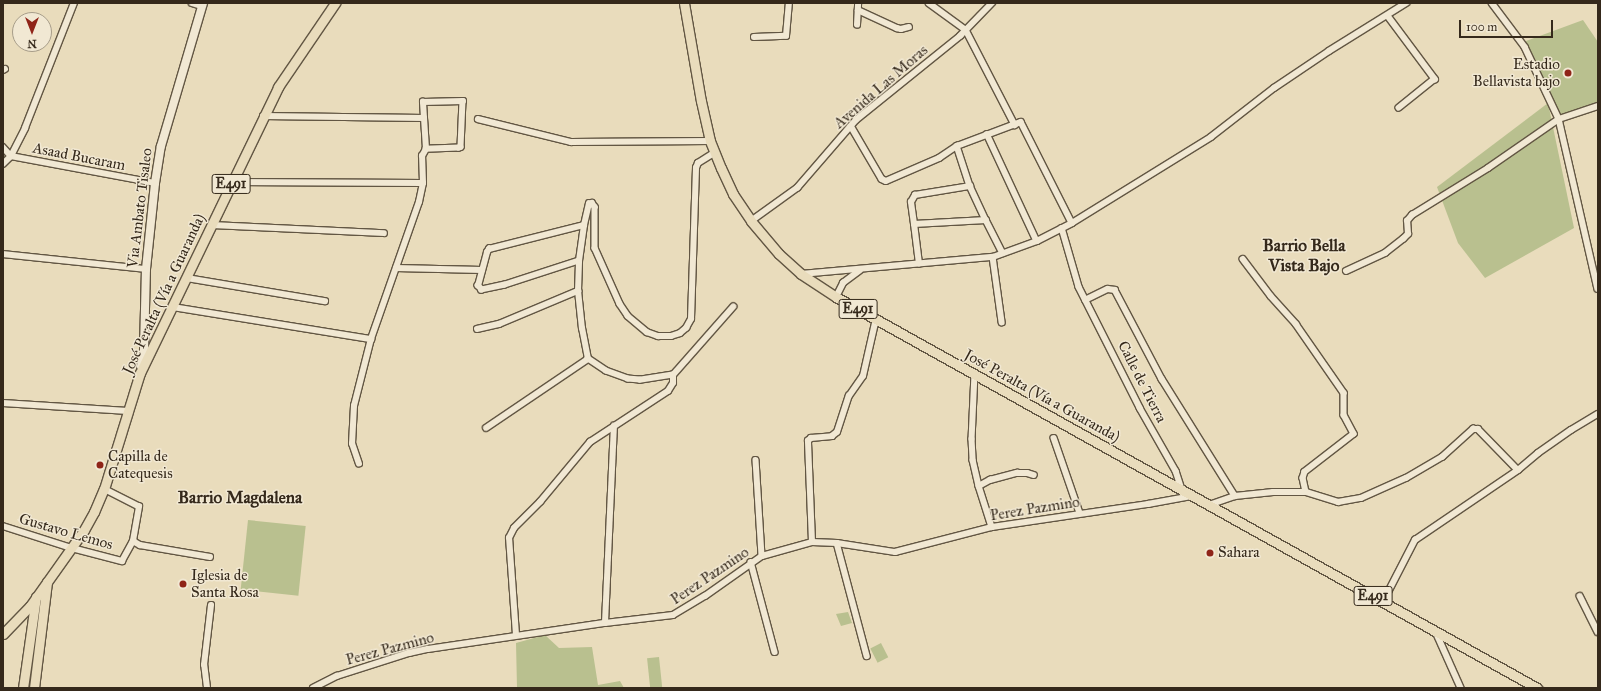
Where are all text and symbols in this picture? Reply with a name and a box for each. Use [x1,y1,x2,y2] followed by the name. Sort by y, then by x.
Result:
[12,12,52,52] north arrow
[1461,12,1555,38] scale bar
[1466,20,1497,34] text: 100 m
[27,37,37,50] text: N
[830,41,932,133] street label: Avenida Las Moras
[1473,55,1560,90] place label: Estadio Bellavista bajo
[1563,68,1573,78] marker: Estadio Bellavista bajo
[31,139,127,175] street label: Asaad Bucaram
[124,147,156,269] street label: Via Ambato Tisaleo
[211,172,251,196] road number: E491
[119,211,209,377] street label: José Peralta (Vía a Guaranda)
[1263,236,1345,276] district label: Barrio Bella Vista Bajo
[838,297,878,321] road number: E491
[1114,338,1170,426] street label: Calle de Tierra
[961,346,1123,446] street label: José Peralta (Vía a Guaranda)
[108,447,173,482] place label: Capilla de Catequesis
[95,460,105,470] marker: Capilla de Catequesis
[178,488,302,508] district label: Barrio Magdalena
[989,493,1081,525] street label: Perez Pazmino
[17,510,115,554] street label: Gustavo Lemos
[667,543,753,609] street label: Perez Pazmino
[1218,544,1260,562] place label: Sahara
[1205,548,1215,558] marker: Sahara
[191,566,259,601] place label: Iglesia de Santa Rosa
[178,579,188,589] marker: Iglesia de Santa Rosa
[1353,584,1393,608] road number: E491
[344,629,436,669] street label: Perez Pazmino

